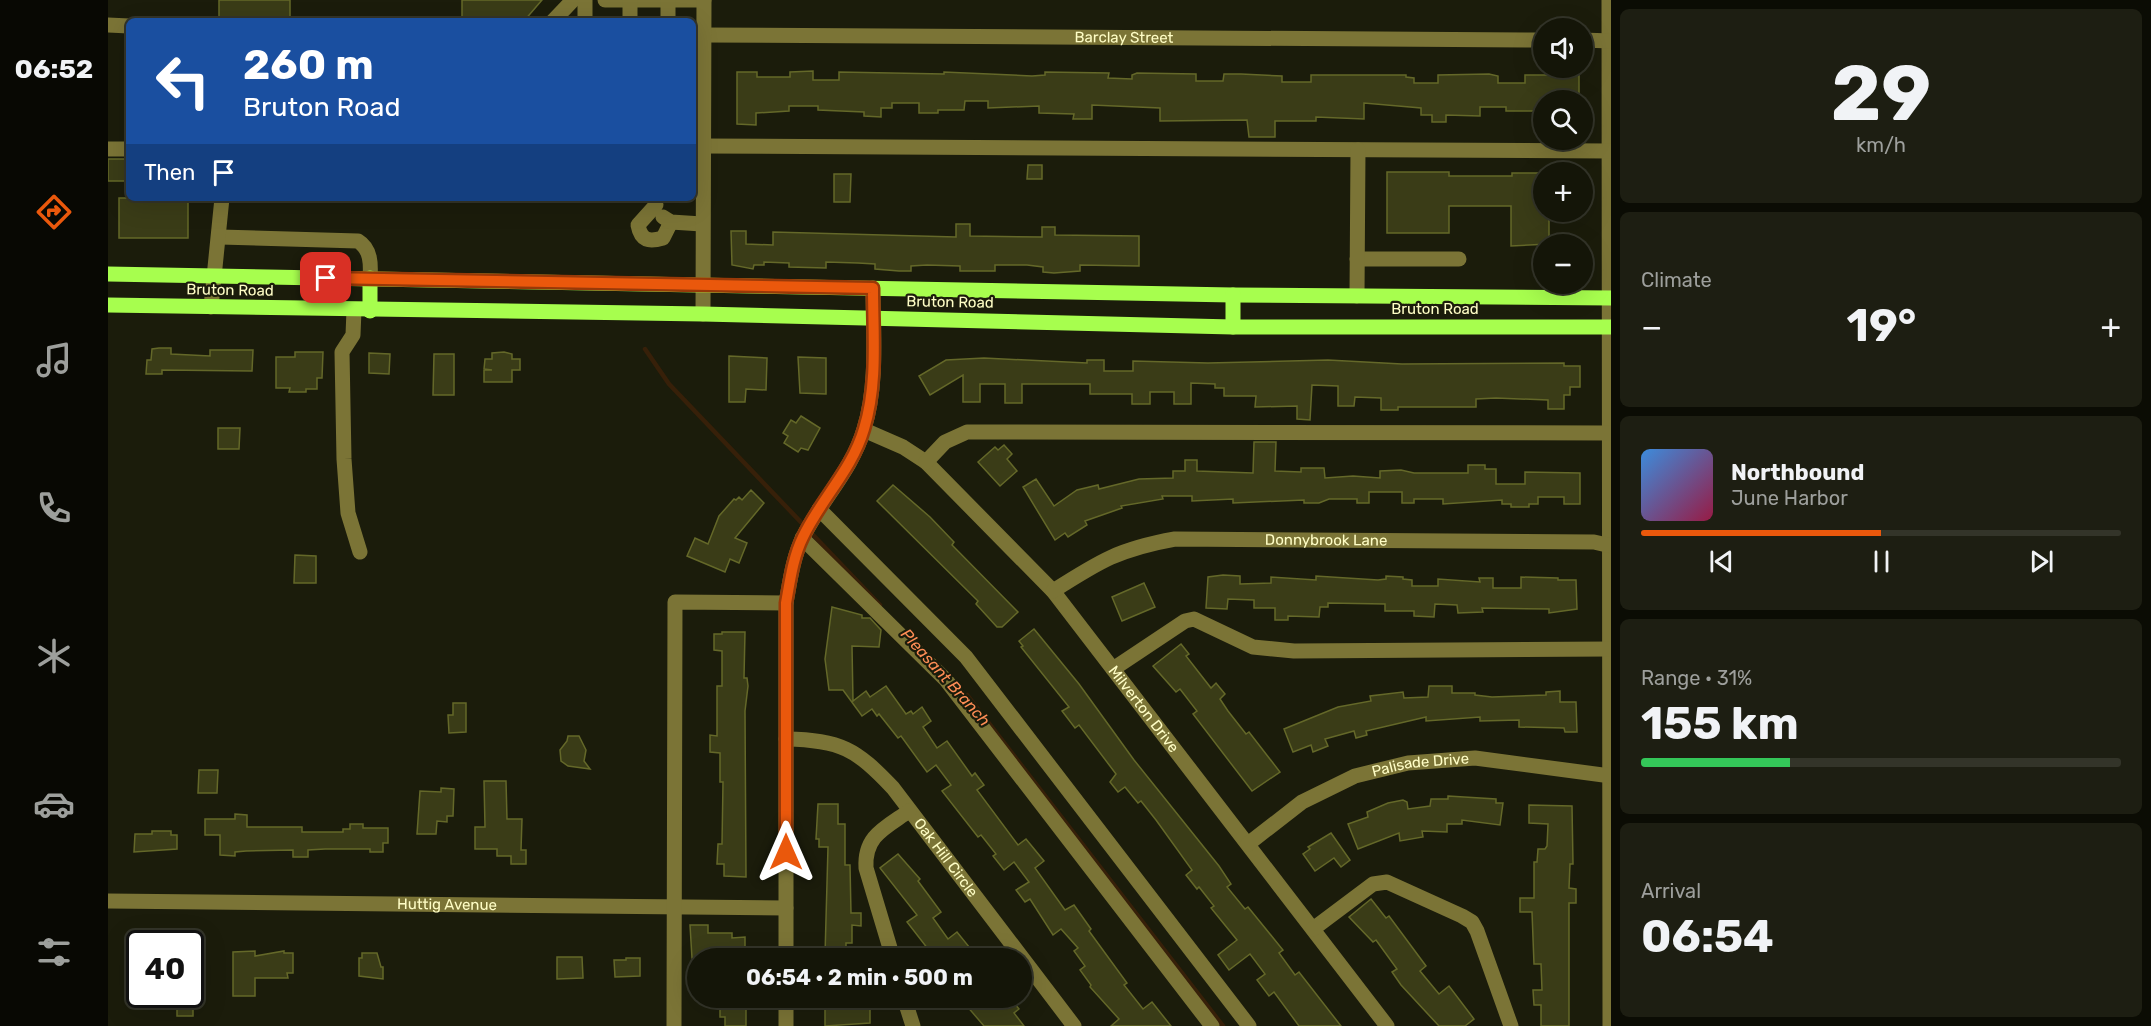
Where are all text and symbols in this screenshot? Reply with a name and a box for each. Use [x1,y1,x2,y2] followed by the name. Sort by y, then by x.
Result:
[1533,18,1593,294] map controls
[1533,18,1593,78] button: sound
[1074,28,1174,47] street label: Barclay Street
[243,40,374,90] text: 260 m
[144,42,222,120] icon: left
[1831,47,1931,140] text: 29
[15,53,93,85] text: 06:52
[1533,90,1593,150] button: search
[243,91,401,123] text: Bruton Road
[1856,133,1906,157] text: km/h
[207,156,240,189] icon: arrive
[144,159,195,186] text: Then
[1533,162,1593,222] button: +
[33,191,75,233] icon: directions
[1533,234,1593,294] button: −
[300,252,351,303] pin
[309,261,342,294] icon: arrive
[1641,268,1712,292] text: Climate
[186,280,274,300] street label: Bruton Road
[906,292,994,312] street label: Bruton Road
[1847,299,1916,352] text: 19°
[1391,300,1479,318] street label: Bruton Road
[1641,307,1662,346] text: −
[2100,307,2121,346] text: +
[33,339,75,381] icon: music
[1731,459,1864,486] text: Northbound
[1731,486,1848,510] text: June Harbor
[33,487,75,529] icon: phone
[1265,531,1387,550] street label: Donnybrook Lane
[1705,545,1738,578] icon: previous
[1865,545,1898,578] icon: pause
[2025,545,2058,578] icon: next
[897,625,994,730] water label: Pleasant Branch
[33,635,75,677] icon: climate
[1105,662,1183,756] street label: Milverton Drive
[1641,666,1752,690] text: Range · 31%
[1641,697,1799,750] text: 155 km
[1370,749,1470,781] street label: Palisade Drive
[33,783,75,825] icon: car
[910,814,982,901] street label: Oak Hill Circle
[754,820,818,884] position arrow
[1641,879,1701,903] text: Arrival
[397,895,497,914] street label: Huttig Avenue
[1641,910,1774,963] text: 06:54
[126,930,204,1008] speed limit sign: 40
[33,931,75,973] icon: filters
[746,964,973,991] text: 06:54 · 2 min · 500 m

